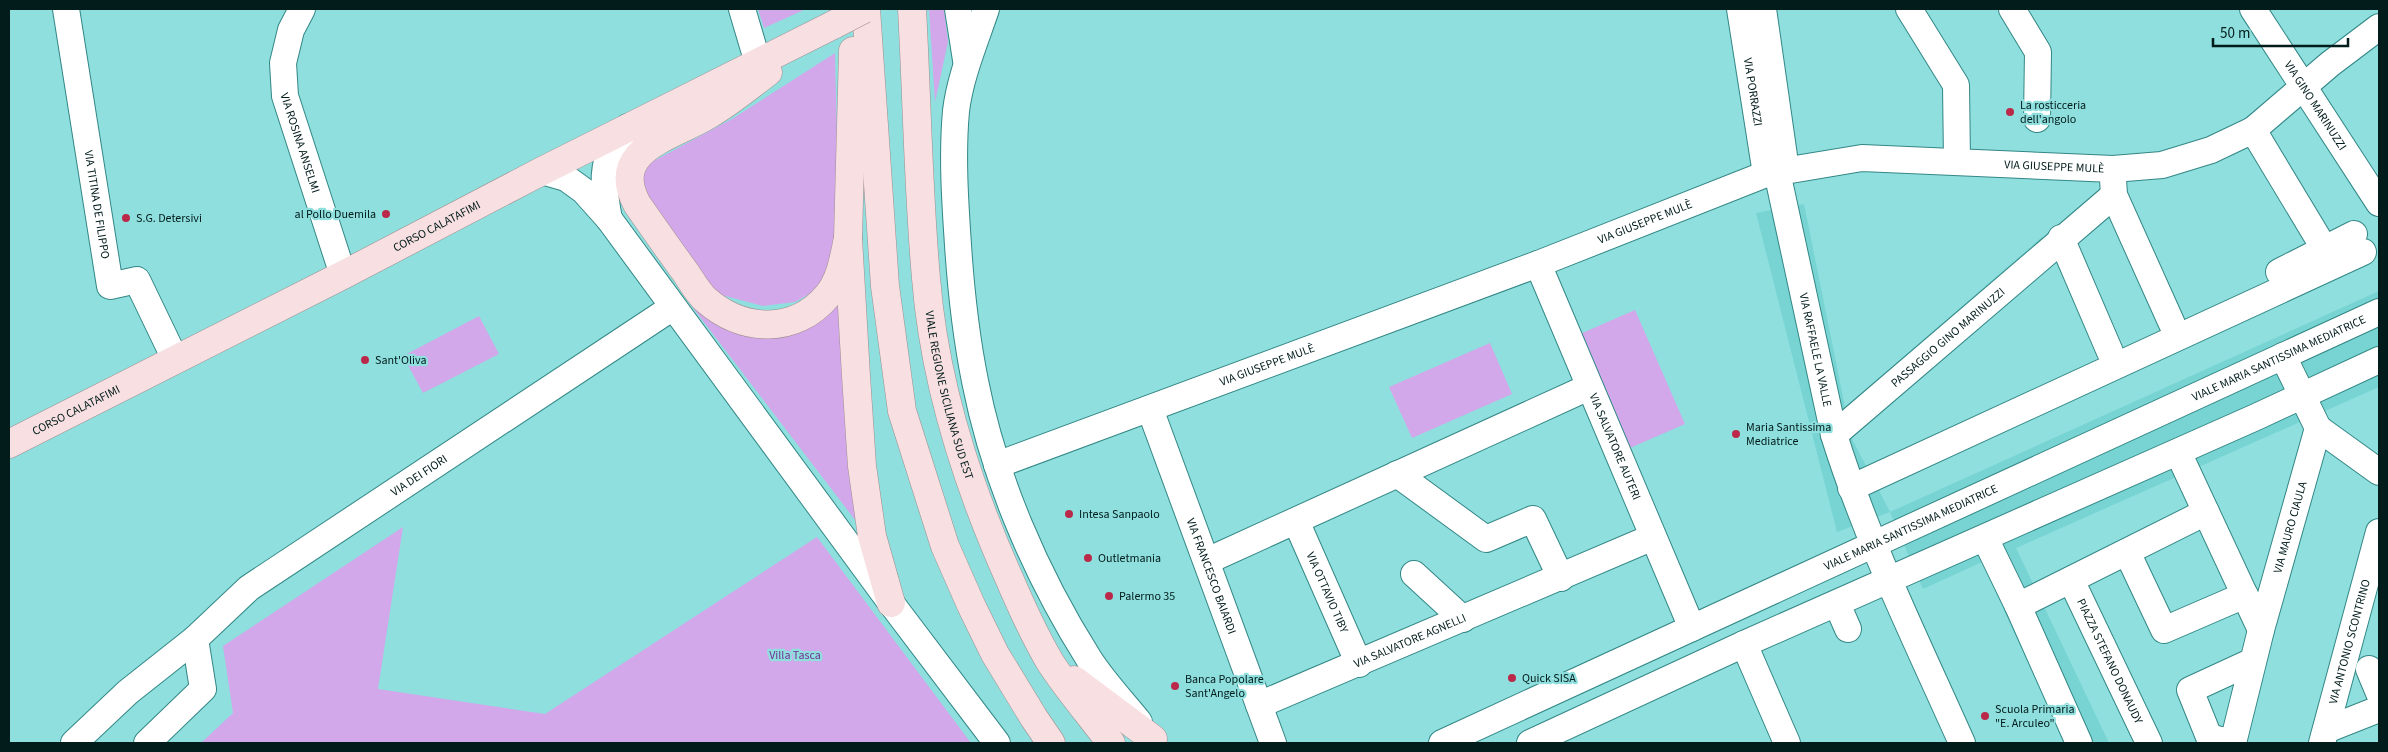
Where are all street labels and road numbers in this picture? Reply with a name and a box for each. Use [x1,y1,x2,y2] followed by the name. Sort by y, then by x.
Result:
[1739,57,1767,127] street label: VIA PORRAZZI
[2280,57,2351,154] street label: VIA GINO MARINUZZI
[276,91,324,195] street label: VIA ROSINA ANSELMI
[80,149,114,260] street label: VIA TITINA DE FILIPPO
[2004,156,2105,177] street label: VIA GIUSEPPE MULÈ
[390,196,483,256] street label: CORSO CALATAFIMI
[1595,196,1695,248] street label: VIA GIUSEPPE MULÈ
[1887,284,2009,391] street label: PASSAGGIO GINO MARINUZZI
[1795,291,1836,408] street label: VIA RAFFAELE LA VALLE
[921,310,978,482] street label: VIALE REGIONE SICILIANA SUD EST
[2189,311,2368,405] street label: VIALE MARIA SANTISSIMA MEDIATRICE
[1217,339,1317,390] street label: VIA GIUSEPPE MULÈ
[29,381,123,440] street label: CORSO CALATAFIMI
[1585,390,1645,502] street label: VIA SALVATORE AUTERI
[387,450,451,500] street label: VIA DEI FIORI
[2269,479,2311,575] street label: VIA MAURO CIAULA
[1821,480,2000,575] street label: VIALE MARIA SANTISSIMA MEDIATRICE
[1182,516,1241,636] street label: VIA FRANCESCO BAIARDI
[1302,549,1353,636] street label: VIA OTTAVIO TIBY
[2324,577,2374,706] street label: VIA ANTONIO SCONTRINO
[2073,596,2147,727] street label: PIAZZA STEFANO DONAUDY
[1351,609,1469,672] street label: VIA SALVATORE AGNELLI

